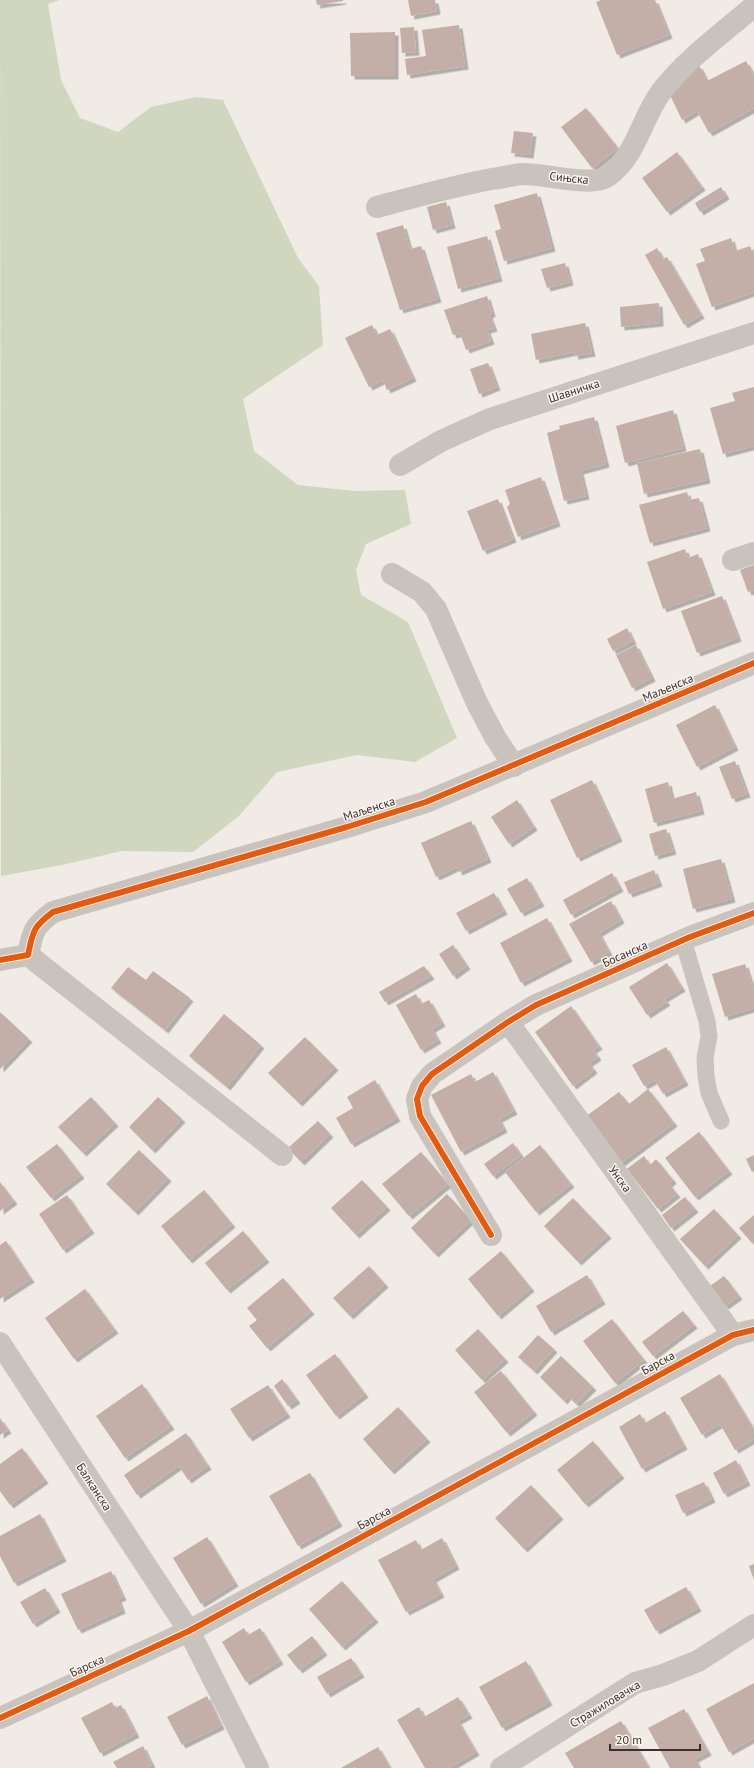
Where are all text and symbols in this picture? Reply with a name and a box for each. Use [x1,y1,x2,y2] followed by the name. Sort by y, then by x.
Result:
[549,168,590,187] street label: Сињска
[546,375,601,406] street label: Шавничка
[640,670,696,705] street label: Маљенска
[341,793,397,824] street label: Маљенска
[600,937,650,970] street label: Босанска
[606,1162,635,1195] street label: Унска
[638,1347,677,1378] street label: Барска
[73,1460,115,1513] street label: Балканска
[354,1502,393,1533] street label: Барска
[67,1651,106,1680] street label: Барска
[567,1677,643,1731] street label: Стражиловачка
[610,1726,700,1752] scale bar
[616,1732,642,1747] text: 20 m

